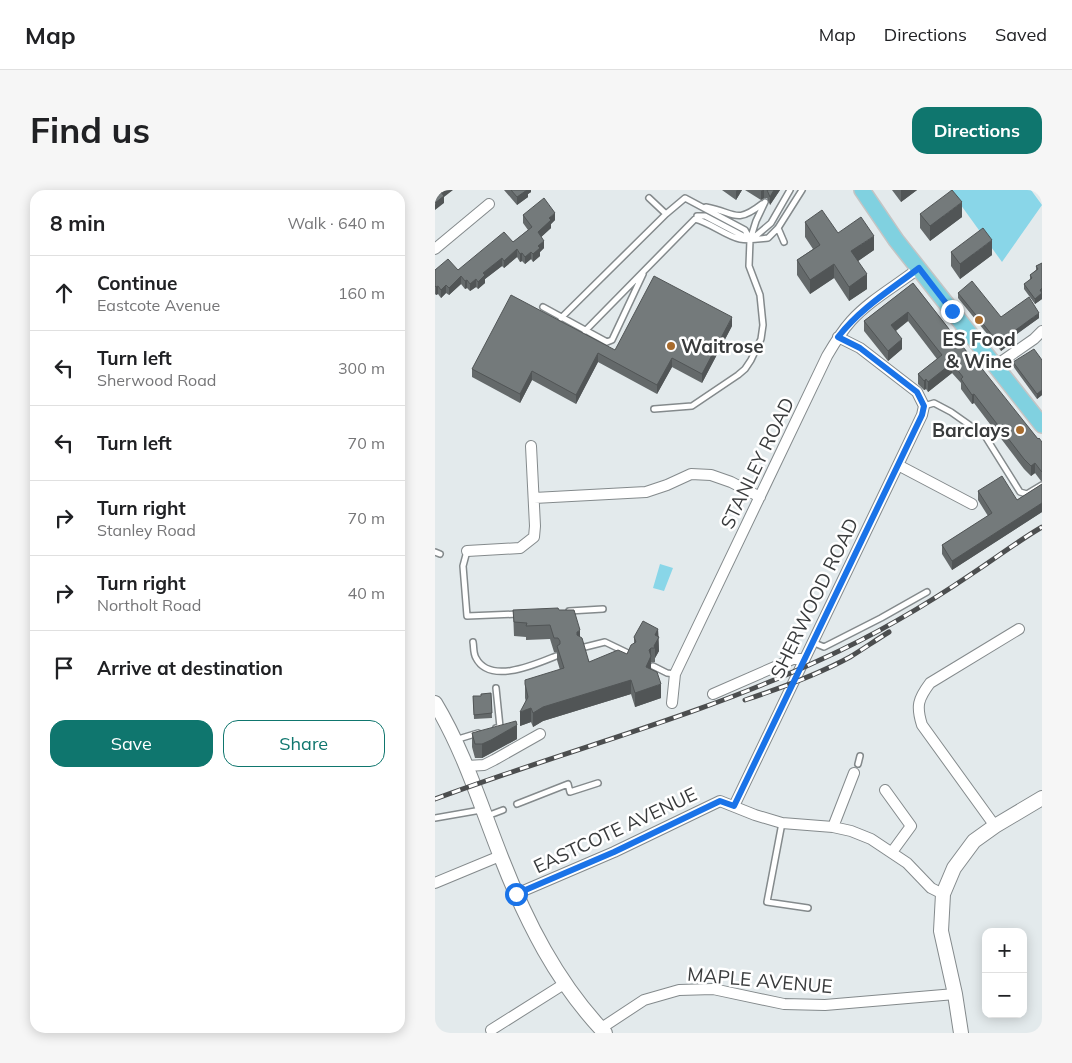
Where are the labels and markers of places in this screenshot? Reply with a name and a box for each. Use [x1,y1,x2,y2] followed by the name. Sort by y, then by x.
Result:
[973,314,985,326] marker: ES Food & Wine
[942,327,1016,373] place label: ES Food & Wine
[681,334,764,358] place label: Waitrose
[665,340,677,352] marker: Waitrose
[932,418,1010,442] place label: Barclays
[1014,424,1026,436] marker: Barclays

